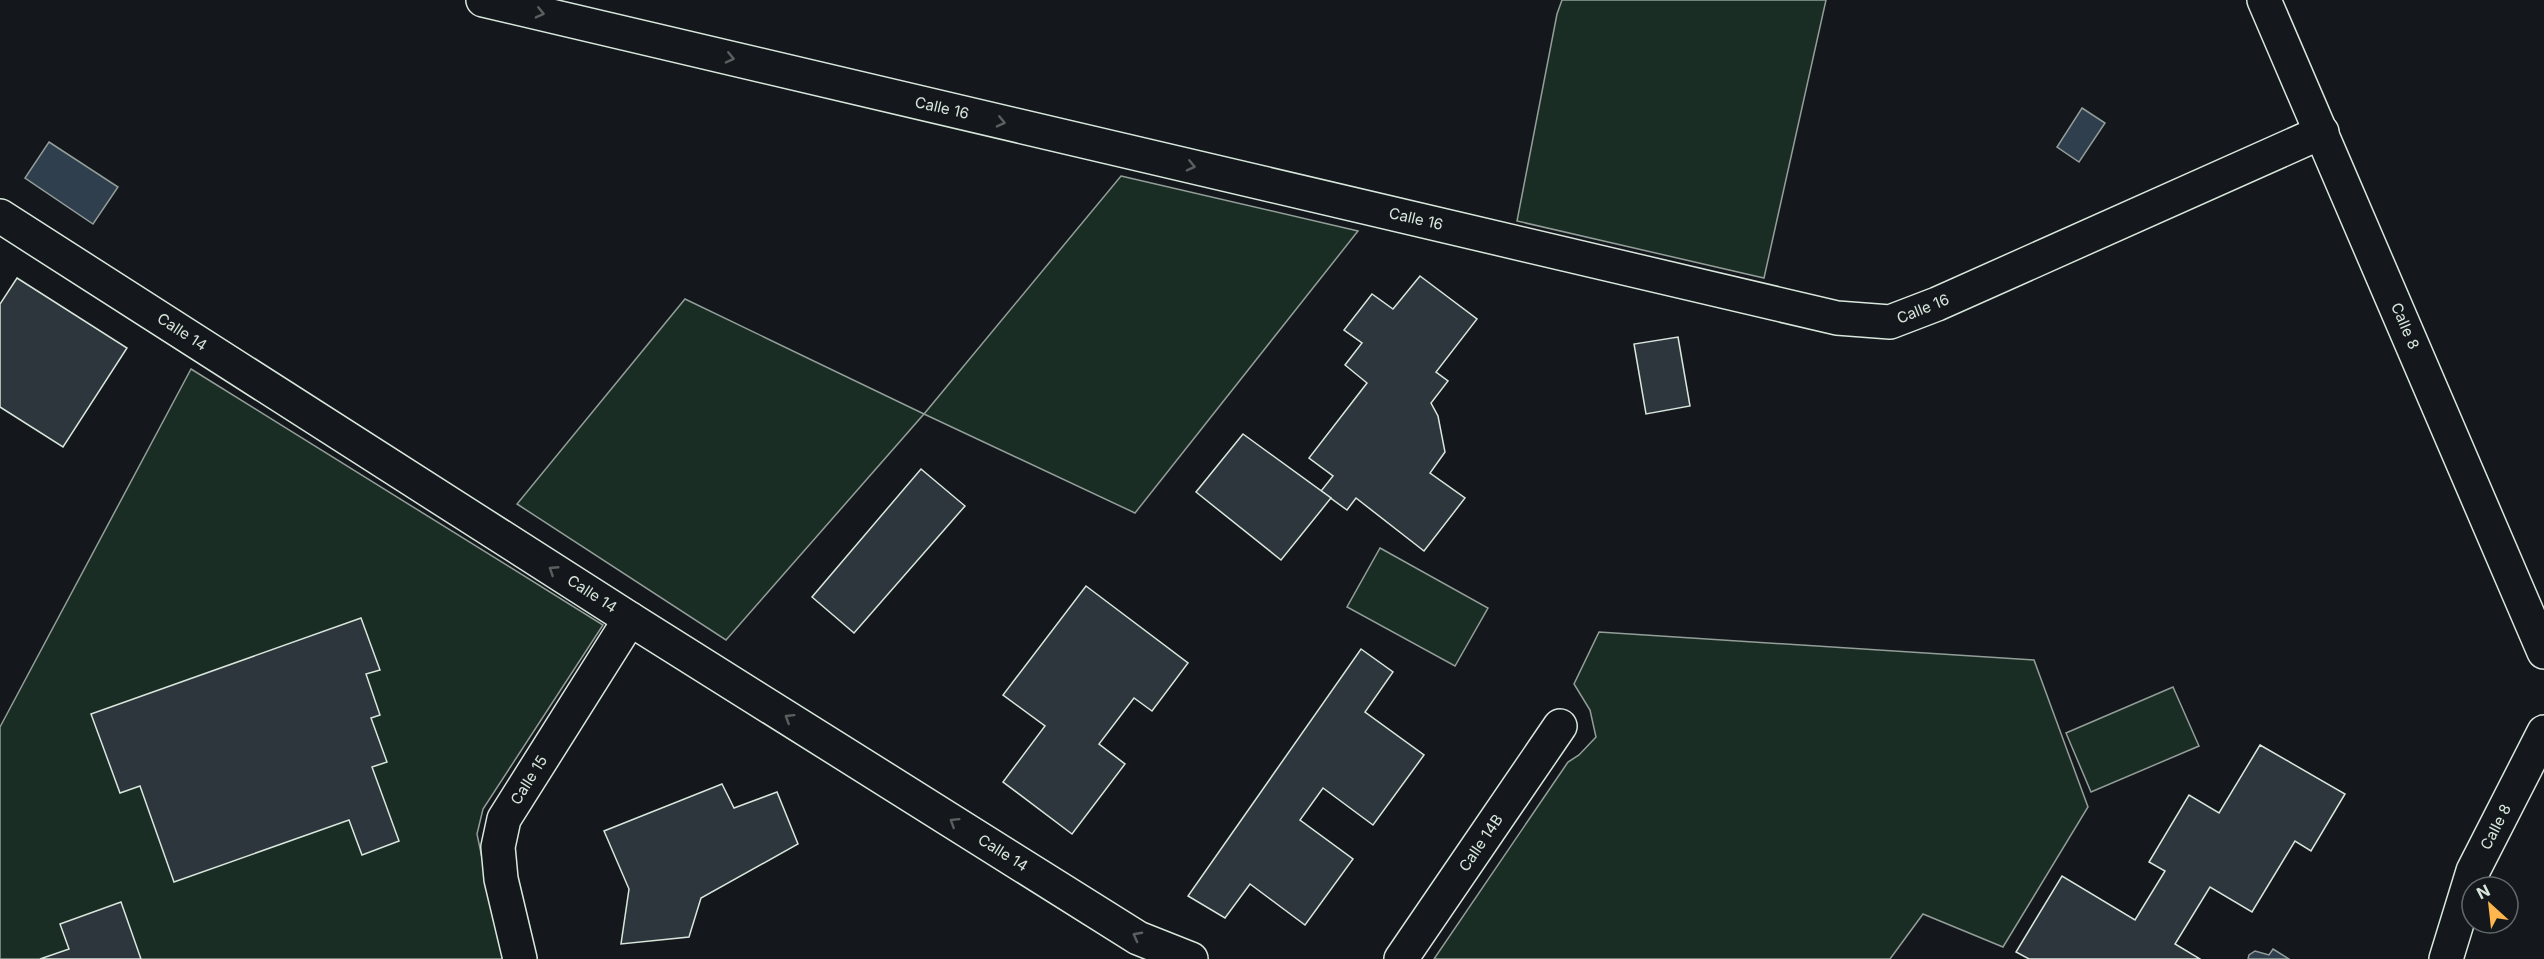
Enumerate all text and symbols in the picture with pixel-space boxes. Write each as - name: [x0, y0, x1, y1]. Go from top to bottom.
- one-way arrow: [535, 6, 545, 19]
- one-way arrow: [725, 50, 735, 63]
- street label: Calle 16: [913, 92, 971, 123]
- one-way arrow: [996, 114, 1006, 127]
- one-way arrow: [1186, 159, 1196, 172]
- street label: Calle 16: [1387, 203, 1445, 234]
- street label: Calle 16: [1894, 289, 1952, 328]
- street label: Calle 8: [2387, 300, 2424, 352]
- street label: Calle 14: [154, 309, 211, 355]
- one-way arrow: [549, 565, 559, 577]
- street label: Calle 14: [564, 571, 621, 617]
- one-way arrow: [785, 714, 795, 726]
- street label: Calle 15: [506, 751, 551, 808]
- street label: Calle 8: [2476, 801, 2515, 853]
- street label: Calle 14B: [1454, 810, 1507, 875]
- one-way arrow: [950, 817, 960, 829]
- street label: Calle 14: [975, 830, 1032, 875]
- north arrow: [2460, 875, 2520, 935]
- text: N: [2473, 880, 2493, 903]
- one-way arrow: [1133, 932, 1144, 943]

